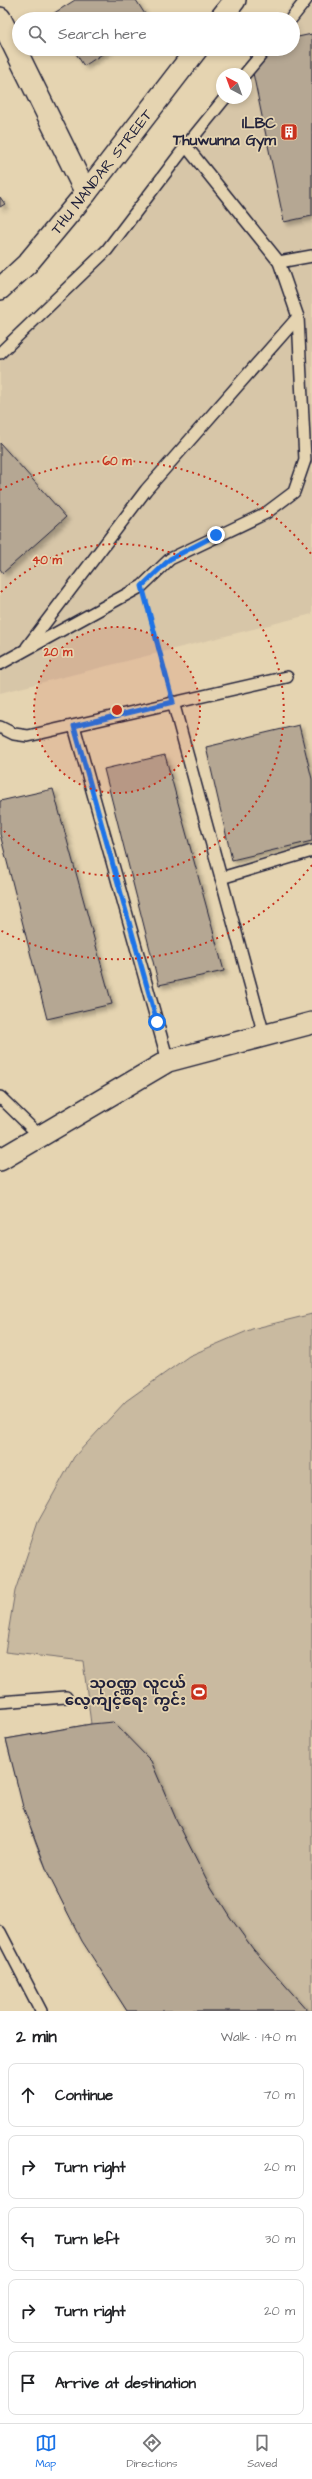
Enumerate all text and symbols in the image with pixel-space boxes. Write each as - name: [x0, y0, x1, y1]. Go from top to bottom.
- search box: [12, 12, 300, 56]
- icon: search: [26, 23, 48, 45]
- text: Search here: [58, 24, 147, 45]
- north arrow: [216, 68, 252, 104]
- street label: THU NANDAR STREET: [46, 104, 158, 239]
- place label: ILBC Thuwunna Gym: [172, 113, 276, 152]
- building icon: ILBC Thuwunna Gym: [279, 122, 299, 142]
- text: 60 m: [102, 453, 132, 470]
- route end: [207, 526, 225, 544]
- text: 40 m: [32, 552, 63, 569]
- text: 20 m: [43, 644, 73, 661]
- centre of rings: [110, 703, 124, 717]
- route start: [148, 1013, 166, 1031]
- place label: သုဝဏ္ဏ လူငယ် လေ့ကျင့်ရေး ကွင်း: [65, 1673, 186, 1712]
- sports icon: သုဝဏ္ဏ လူငယ် လေ့ကျင့်ရေး ကွင်း: [189, 1682, 209, 1702]
- text: 2 min: [16, 2025, 57, 2049]
- text: Walk · 140 m: [221, 2028, 296, 2046]
- icon: ahead: [17, 2084, 39, 2106]
- text: Continue: [55, 2085, 113, 2106]
- text: 70 m: [263, 2086, 295, 2104]
- icon: right: [17, 2156, 39, 2178]
- text: Turn right: [55, 2157, 126, 2178]
- text: 20 m: [264, 2158, 295, 2176]
- icon: left: [17, 2228, 39, 2250]
- text: Turn left: [55, 2229, 119, 2250]
- text: 30 m: [265, 2230, 295, 2248]
- icon: right: [17, 2300, 39, 2322]
- text: Turn right: [55, 2301, 126, 2322]
- text: 20 m: [264, 2302, 295, 2320]
- icon: arrive: [17, 2372, 39, 2394]
- text: Arrive at destination: [55, 2373, 196, 2394]
- tab: Map: [35, 2432, 57, 2471]
- tab: Directions: [126, 2432, 178, 2471]
- tab: Saved: [247, 2432, 277, 2471]

